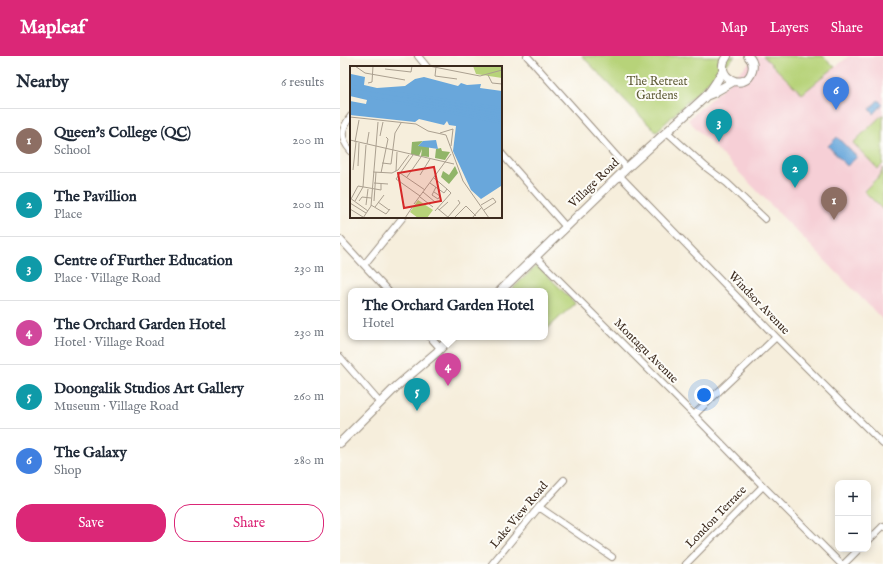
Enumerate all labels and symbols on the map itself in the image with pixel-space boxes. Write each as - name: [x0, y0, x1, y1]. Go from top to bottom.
- inset map: [350, 66, 502, 218]
- park label: The Retreat Gardens: [626, 74, 688, 103]
- pin: 6: [823, 77, 849, 110]
- pin: 3: [706, 109, 732, 142]
- street label: Village Road: [565, 155, 623, 212]
- pin: 2: [782, 155, 808, 188]
- pin: 1: [821, 187, 847, 220]
- street label: Windsor Avenue: [725, 268, 793, 338]
- street label: Montagu Avenue: [611, 316, 682, 387]
- pin: 4: [435, 353, 461, 386]
- pin: 5: [404, 378, 430, 411]
- your location: [694, 385, 714, 405]
- street label: Lake View Road: [487, 478, 552, 551]
- street label: London Terrace: [682, 482, 750, 551]

